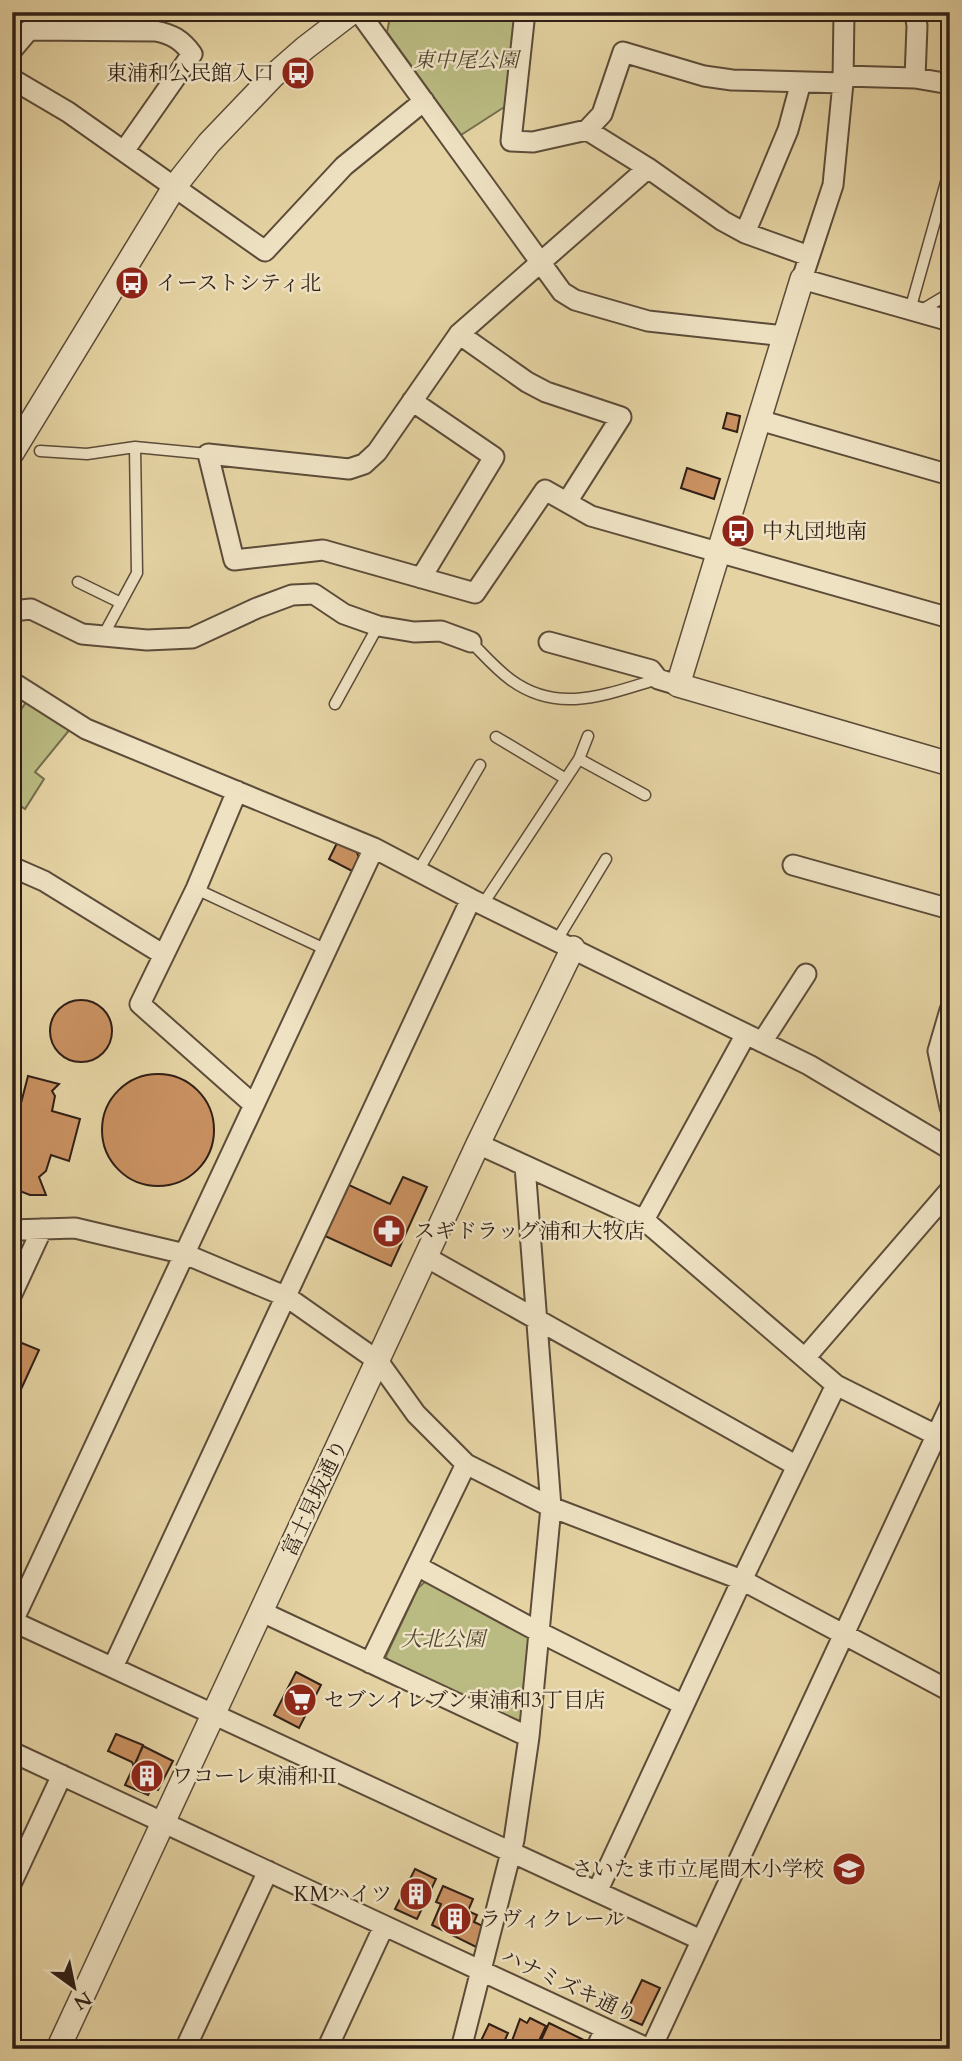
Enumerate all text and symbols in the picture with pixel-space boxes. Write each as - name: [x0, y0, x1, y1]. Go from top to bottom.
- park label: 東中尾公園: [414, 46, 521, 75]
- bus stop icon: 東浦和公民館入口: [279, 54, 317, 92]
- place label: 東浦和公民館入口: [106, 59, 274, 88]
- bus stop icon: イーストシティ北: [113, 264, 151, 302]
- place label: イーストシティ北: [156, 269, 321, 298]
- bus stop icon: 中丸団地南: [719, 512, 757, 550]
- place label: 中丸団地南: [762, 517, 867, 546]
- pharmacy icon: スギドラッグ浦和大牧店: [370, 1212, 408, 1250]
- place label: スギドラッグ浦和大牧店: [414, 1217, 645, 1246]
- street label: 富士見坂通り: [275, 1435, 355, 1561]
- park label: 大北公園: [401, 1625, 488, 1654]
- supermarket icon: セブンイレブン東浦和3丁目店: [281, 1681, 319, 1719]
- place label: セブンイレブン東浦和3丁目店: [324, 1686, 605, 1715]
- building icon: ワコーレ東浦和Ⅱ: [128, 1757, 166, 1795]
- place label: ワコーレ東浦和Ⅱ: [172, 1762, 340, 1791]
- school or university icon: さいたま市立尾間木小学校: [830, 1850, 868, 1888]
- place label: さいたま市立尾間木小学校: [572, 1855, 824, 1884]
- building icon: KMハイツ: [397, 1875, 435, 1913]
- place label: KMハイツ: [294, 1880, 392, 1909]
- building icon: ラヴィクレール: [436, 1900, 474, 1938]
- place label: ラヴィクレール: [480, 1905, 625, 1934]
- street label: ハナミズキ通り: [496, 1942, 642, 2030]
- north arrow: [38, 1952, 108, 2022]
- text: N: [68, 1985, 97, 2016]

